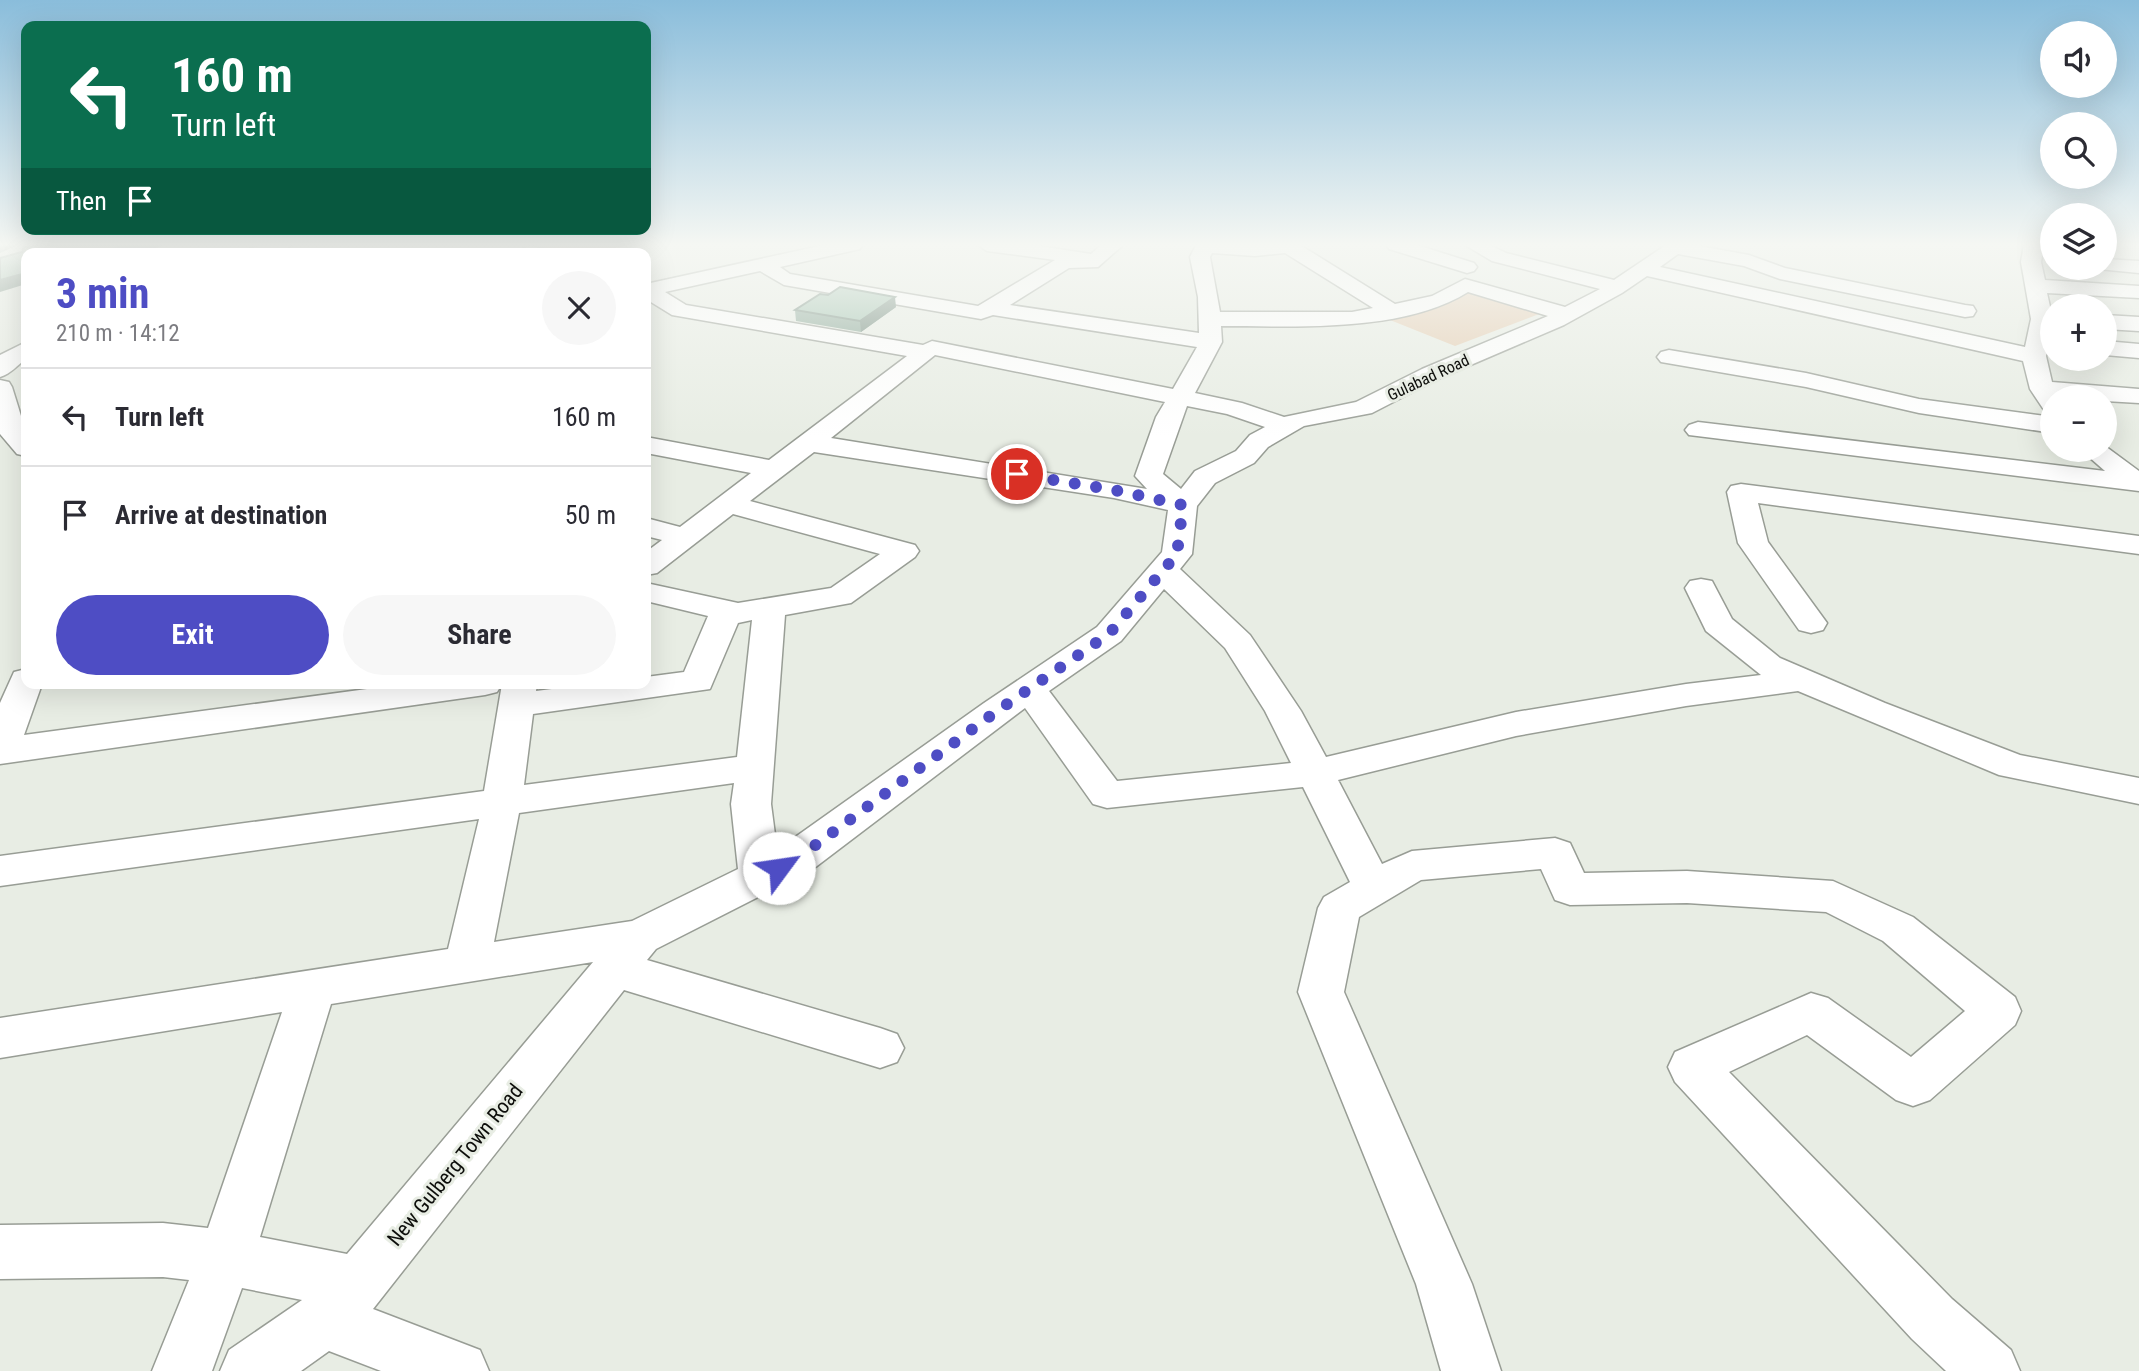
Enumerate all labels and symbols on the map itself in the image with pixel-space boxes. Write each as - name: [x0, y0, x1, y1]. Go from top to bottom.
- street label: Gulabad Road: [1384, 350, 1472, 405]
- pin: [987, 444, 1047, 504]
- position arrow: [742, 831, 816, 905]
- street label: New Gulberg Town Road: [382, 1079, 528, 1251]

